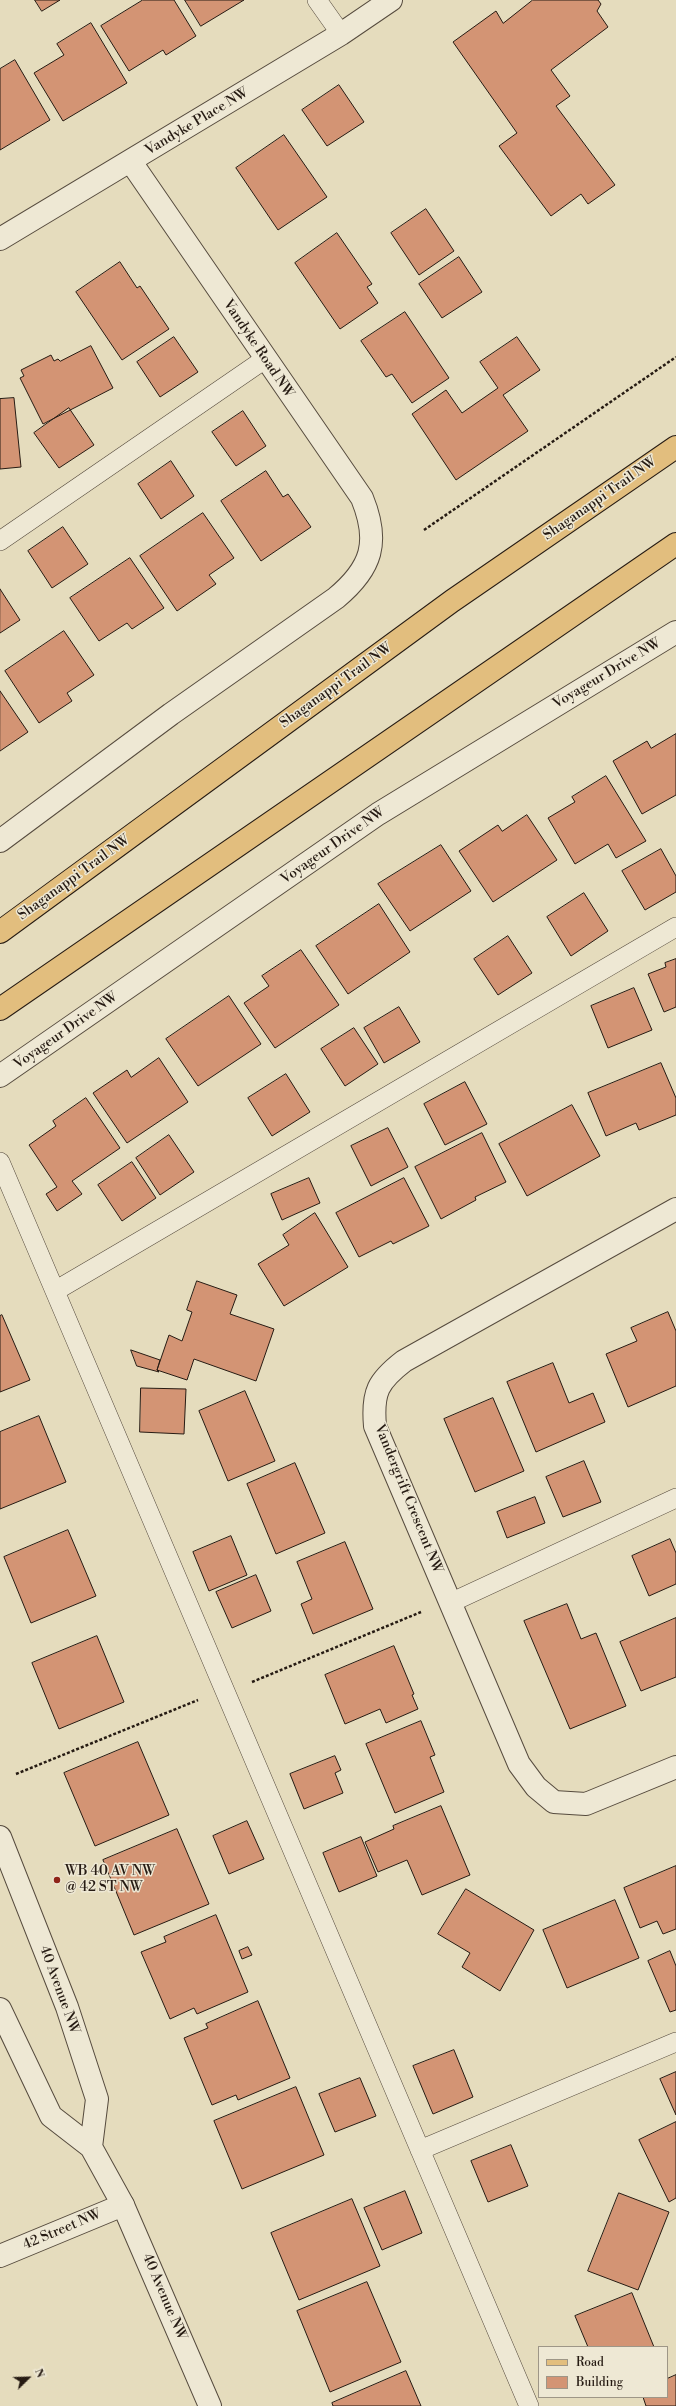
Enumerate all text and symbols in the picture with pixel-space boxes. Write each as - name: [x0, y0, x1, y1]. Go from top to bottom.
- street label: Vandyke Place NW: [142, 85, 252, 159]
- street label: Vandyke Road NW: [219, 297, 297, 401]
- street label: Shaganappi Trail NW: [540, 454, 660, 544]
- street label: Voyageur Drive NW: [550, 635, 664, 713]
- street label: Shaganappi Trail NW: [277, 640, 395, 732]
- street label: Voyageur Drive NW: [278, 804, 388, 888]
- street label: Shaganappi Trail NW: [15, 832, 133, 924]
- street label: Voyageur Drive NW: [11, 989, 121, 1073]
- street label: Vandergrift Crescent NW: [370, 1422, 446, 1576]
- place label: WB 40 AV NW @ 42 ST NW: [65, 1864, 155, 1896]
- marker: WB 40 AV NW @ 42 ST NW: [52, 1875, 62, 1885]
- street label: 40 Avenue NW: [35, 1944, 83, 2036]
- street label: 42 Street NW: [20, 2206, 104, 2254]
- street label: 40 Avenue NW: [138, 2251, 190, 2343]
- legend: [538, 2346, 668, 2398]
- text: Road: [576, 2355, 604, 2370]
- north arrow: [8, 2358, 48, 2398]
- text: N: [31, 2367, 47, 2380]
- text: Building: [576, 2375, 623, 2390]

